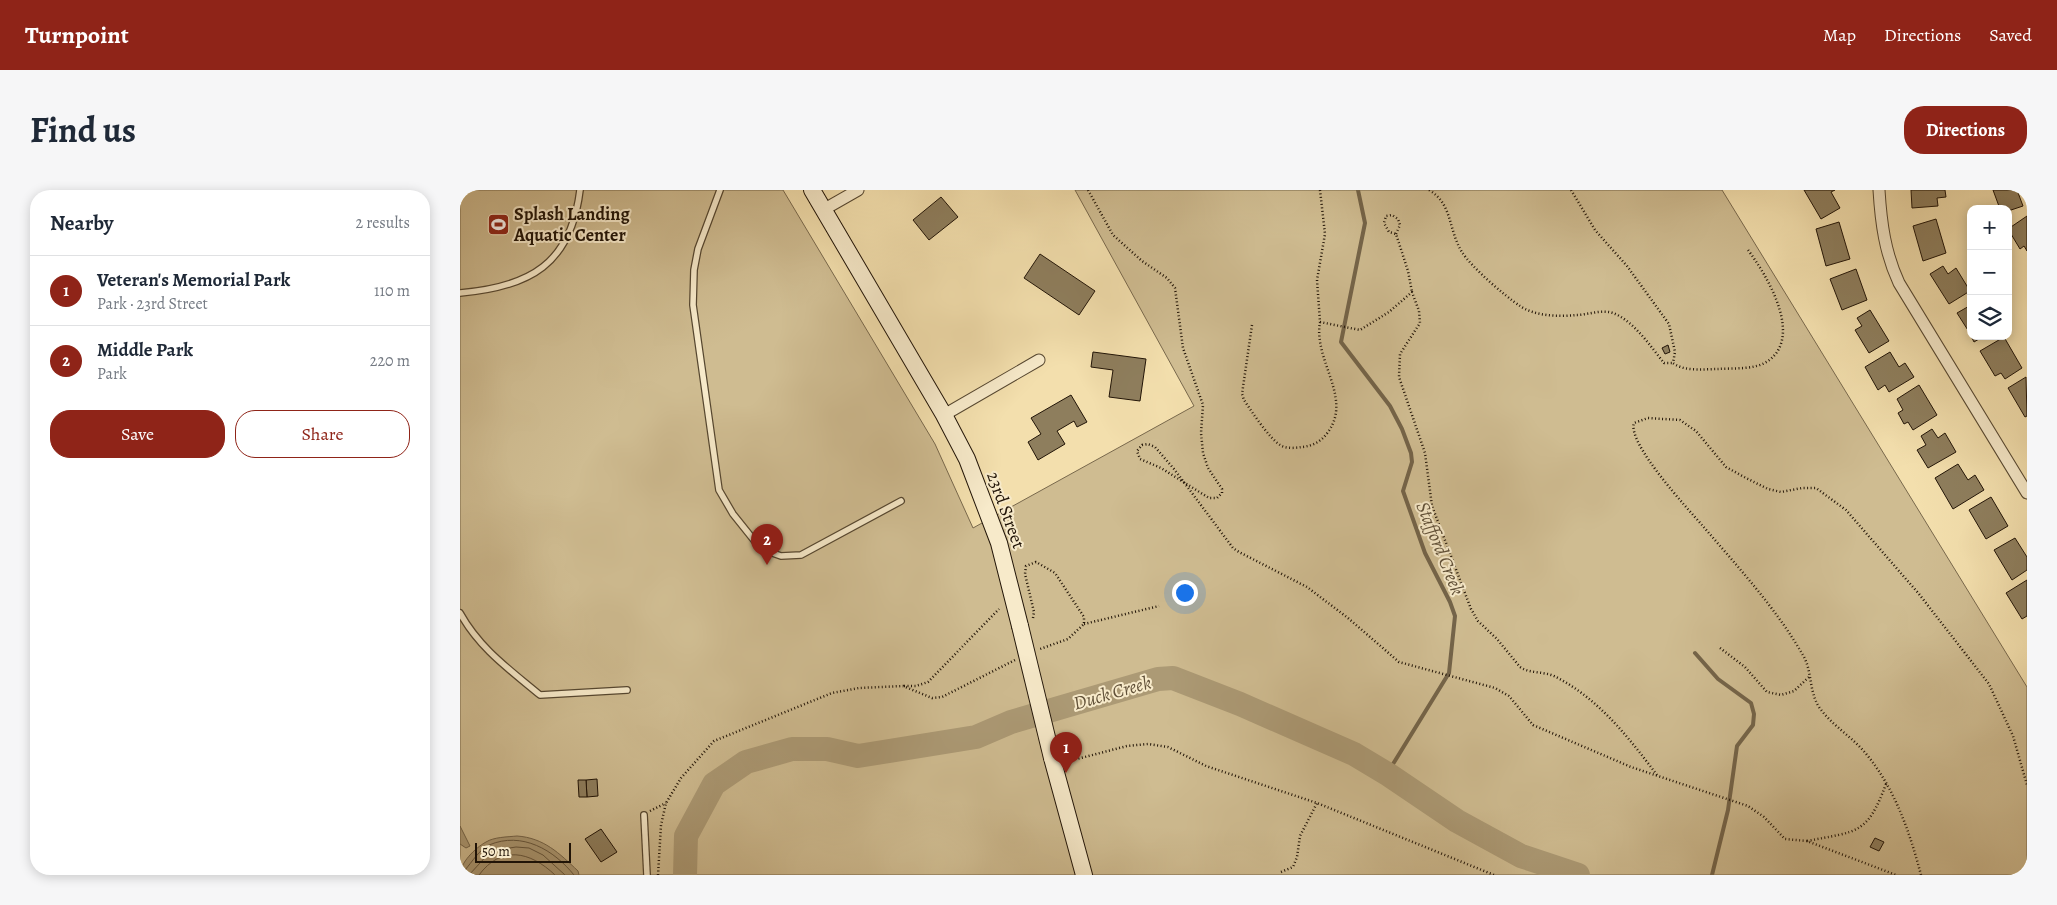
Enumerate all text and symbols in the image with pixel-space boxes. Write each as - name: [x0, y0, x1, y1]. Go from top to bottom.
- text: Turnpoint: [25, 19, 129, 51]
- text: Map: [1823, 23, 1856, 47]
- text: Directions: [1884, 23, 1961, 47]
- text: Saved: [1989, 23, 2032, 47]
- text: Find us: [30, 106, 136, 154]
- button: Directions: [1904, 106, 2027, 154]
- place label: Splash Landing Aquatic Center: [513, 202, 630, 247]
- map controls: [1967, 205, 2012, 340]
- button: +: [1967, 205, 2012, 250]
- text: Nearby: [50, 209, 113, 237]
- text: 2 results: [355, 212, 410, 234]
- sports icon: Splash Landing Aquatic Center: [486, 212, 510, 236]
- button: −: [1967, 250, 2012, 295]
- text: Veteran's Memorial Park: [97, 267, 290, 293]
- text: 1: [63, 280, 69, 302]
- text: 110 m: [374, 280, 410, 302]
- text: Park · 23rd Street: [97, 293, 208, 315]
- button: layers: [1967, 295, 2012, 340]
- text: Middle Park: [97, 337, 193, 363]
- text: 2: [62, 350, 70, 372]
- text: 220 m: [370, 350, 410, 372]
- text: Park: [97, 363, 127, 385]
- button: Save: [50, 410, 225, 458]
- button: Share: [235, 410, 410, 458]
- street label: 23rd Street: [981, 468, 1031, 552]
- water label: Stafford Creek: [1410, 498, 1471, 599]
- pin: 2: [751, 524, 783, 565]
- your location: [1172, 580, 1198, 606]
- water label: Duck Creek: [1070, 669, 1154, 716]
- pin: 1: [1050, 732, 1082, 773]
- scale bar: [475, 840, 571, 863]
- text: 50 m: [482, 842, 510, 861]

